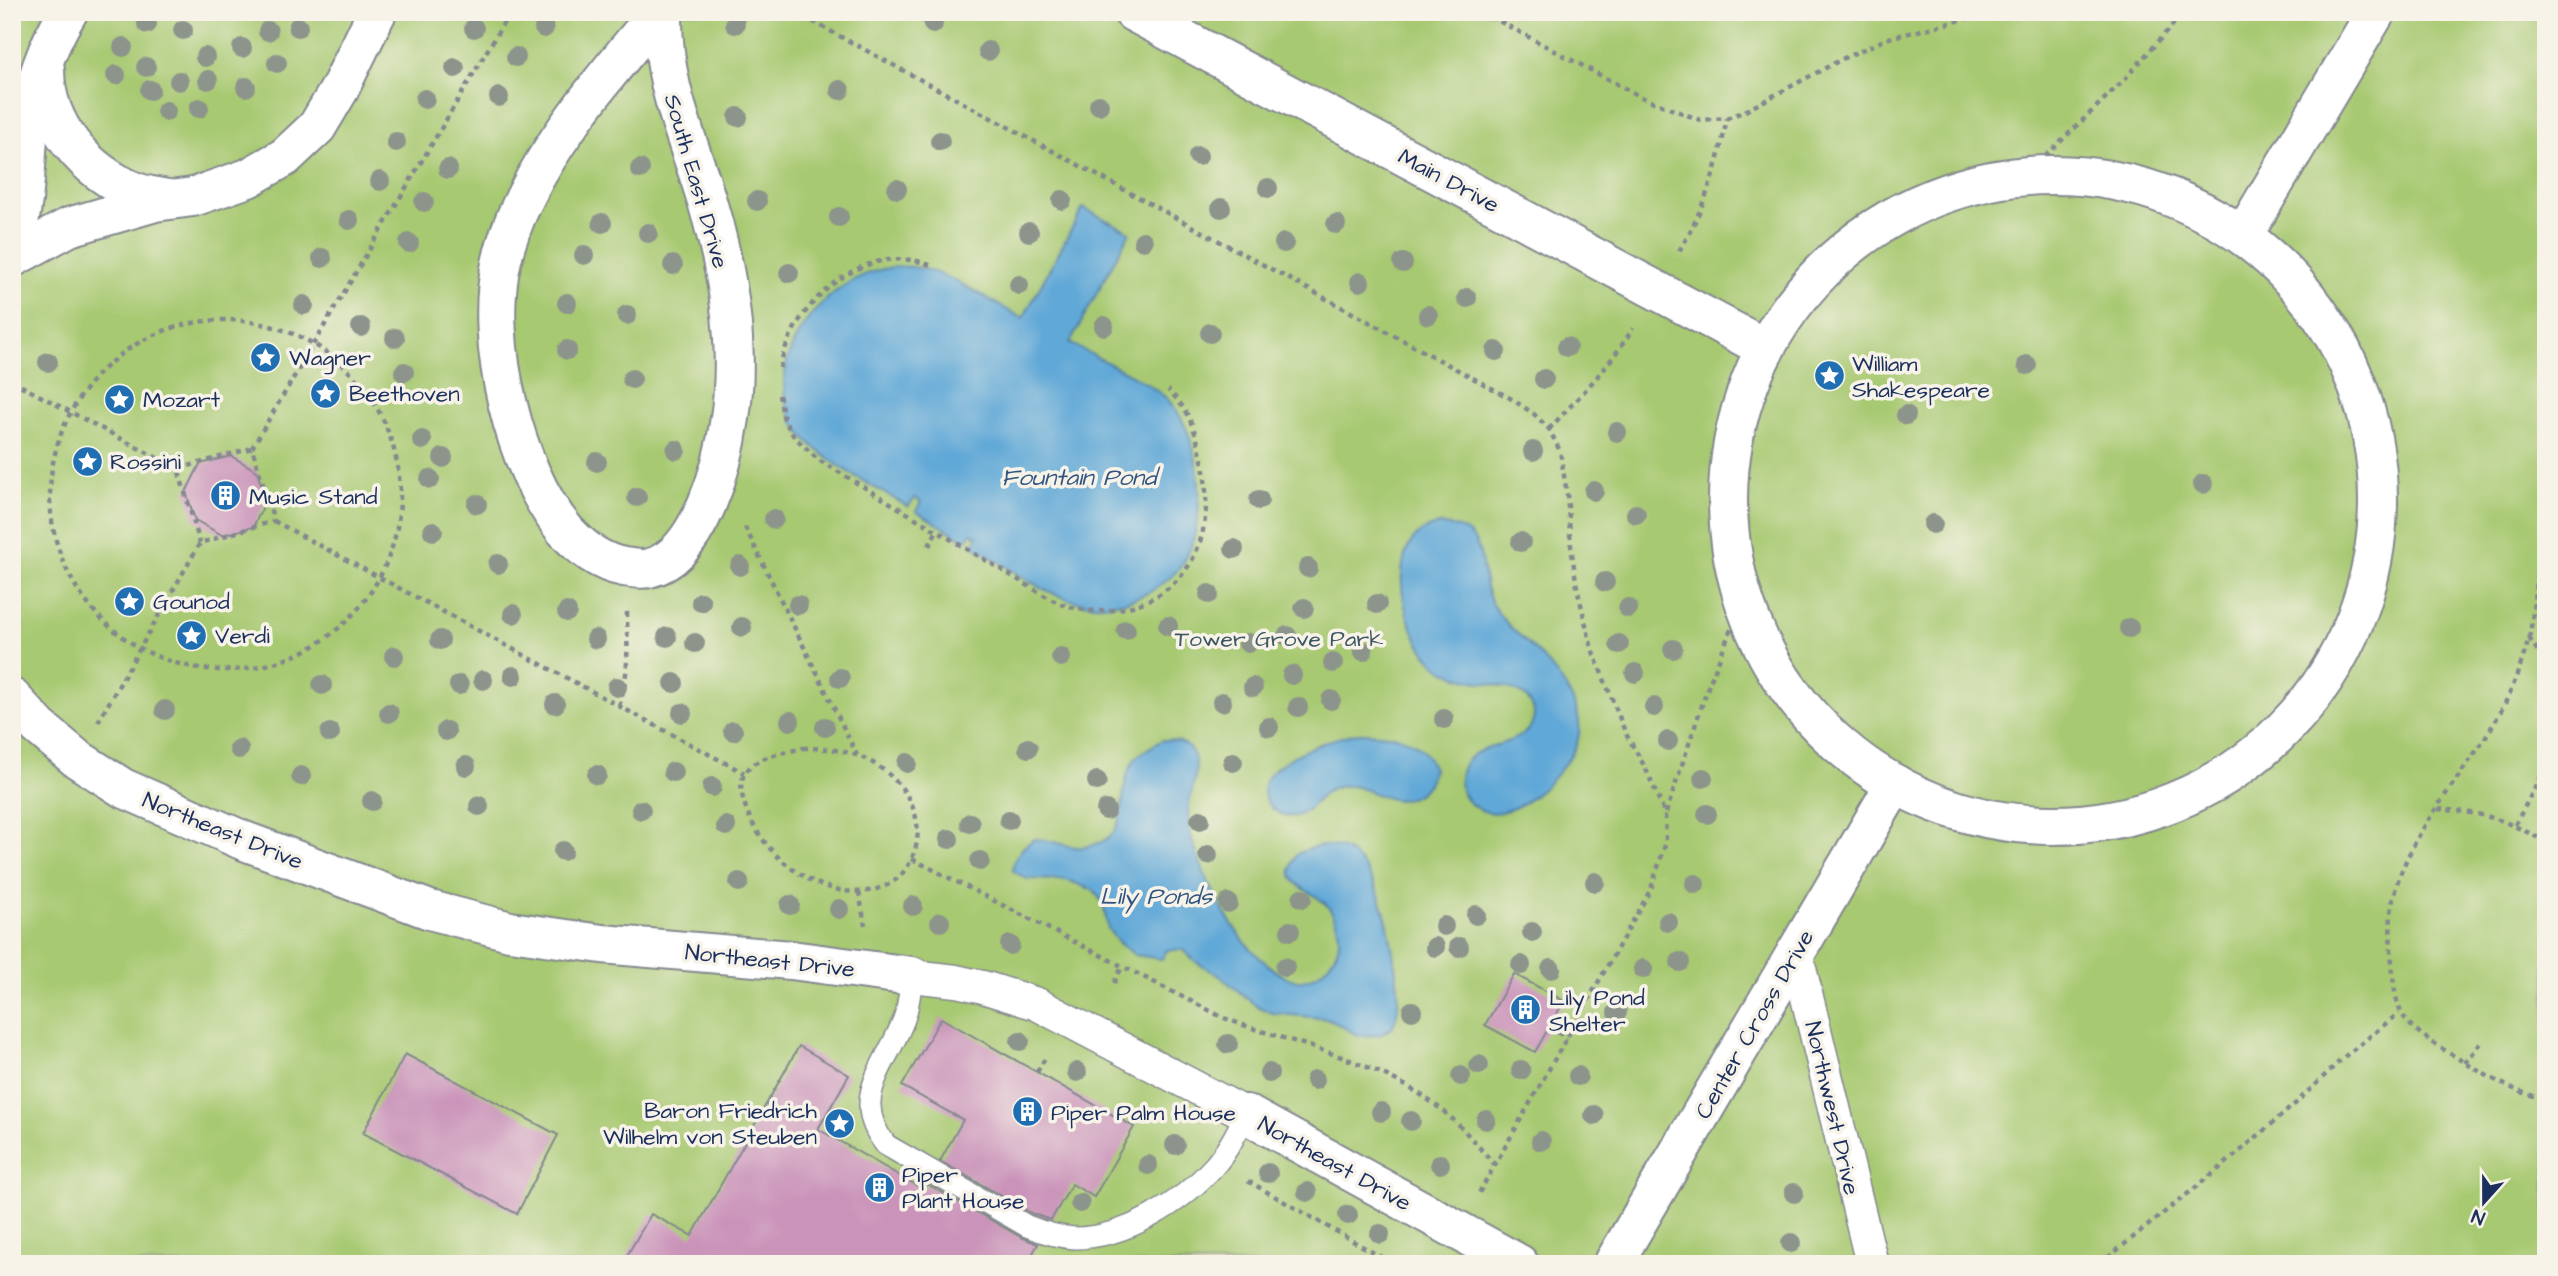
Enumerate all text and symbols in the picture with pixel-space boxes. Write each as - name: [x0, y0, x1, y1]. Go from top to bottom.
- street label: South East Drive: [656, 90, 736, 272]
- street label: Main Drive: [1392, 141, 1505, 221]
- place icon: Wagner: [249, 340, 283, 374]
- place label: Wagner: [289, 342, 371, 375]
- place label: William Shakespeare: [1852, 348, 1990, 406]
- place icon: William Shakespeare: [1812, 359, 1846, 393]
- place icon: Beethoven: [309, 376, 343, 410]
- place label: Beethoven: [349, 378, 460, 410]
- place icon: Mozart: [103, 382, 137, 416]
- place label: Mozart: [143, 384, 221, 416]
- place icon: Rossini: [70, 444, 104, 478]
- place label: Rossini: [110, 446, 181, 478]
- water label: Fountain Pond: [1002, 461, 1161, 495]
- building icon: Music Stand: [209, 479, 243, 513]
- place label: Music Stand: [249, 481, 378, 513]
- place icon: Gounod: [113, 584, 147, 618]
- place label: Gounod: [153, 586, 230, 618]
- place icon: Verdi: [175, 618, 209, 652]
- place label: Verdi: [215, 620, 270, 652]
- park label: Tower Grove Park: [1175, 623, 1383, 655]
- street label: Northeast Drive: [138, 784, 308, 878]
- water label: Lily Ponds: [1100, 880, 1214, 914]
- street label: Center Cross Drive: [1688, 924, 1822, 1125]
- street label: Northeast Drive: [683, 936, 856, 986]
- place label: Lily Pond Shelter: [1549, 982, 1645, 1040]
- building icon: Lily Pond Shelter: [1509, 993, 1543, 1027]
- street label: Northwest Drive: [1796, 1018, 1868, 1198]
- place label: Baron Friedrich Wilhelm von Steuben: [603, 1095, 818, 1153]
- building icon: Piper Palm House: [1011, 1095, 1045, 1129]
- place label: Piper Palm House: [1051, 1097, 1236, 1129]
- place icon: Baron Friedrich Wilhelm von Steuben: [823, 1106, 857, 1140]
- street label: Northeast Drive: [1252, 1109, 1417, 1219]
- place label: Piper Plant House: [902, 1159, 1025, 1217]
- north arrow: [2450, 1168, 2520, 1238]
- building icon: Piper Plant House: [862, 1170, 896, 1204]
- text: N: [2468, 1202, 2489, 1231]

